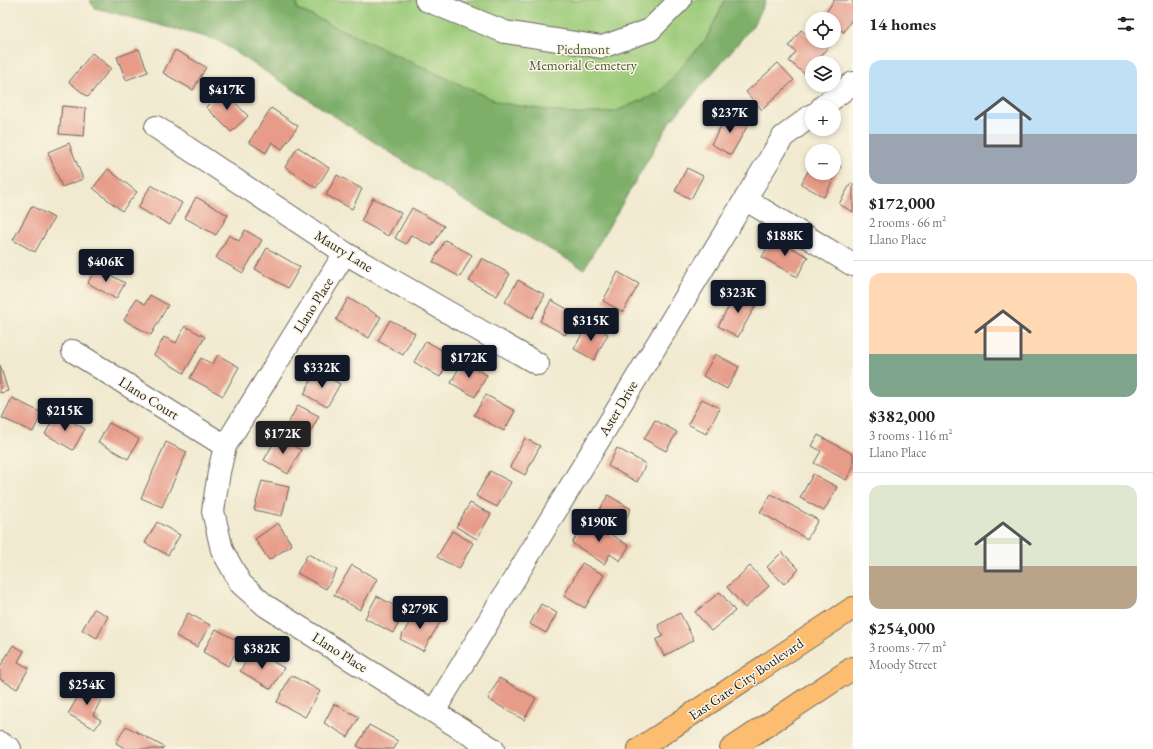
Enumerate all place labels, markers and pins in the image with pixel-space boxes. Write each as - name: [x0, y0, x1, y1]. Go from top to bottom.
- pin: $417K: [199, 77, 255, 111]
- pin: $237K: [702, 100, 758, 134]
- pin: $188K: [757, 223, 813, 257]
- pin: $406K: [78, 249, 134, 283]
- pin: $323K: [710, 280, 766, 314]
- pin: $315K: [563, 308, 619, 342]
- pin: $172K: [441, 345, 497, 379]
- pin: $332K: [294, 355, 350, 389]
- pin: $215K: [37, 398, 93, 432]
- pin: $172K: [255, 421, 311, 455]
- pin: $190K: [571, 509, 627, 543]
- pin: $279K: [392, 596, 448, 630]
- pin: $382K: [234, 636, 290, 670]
- pin: $254K: [59, 672, 115, 706]

